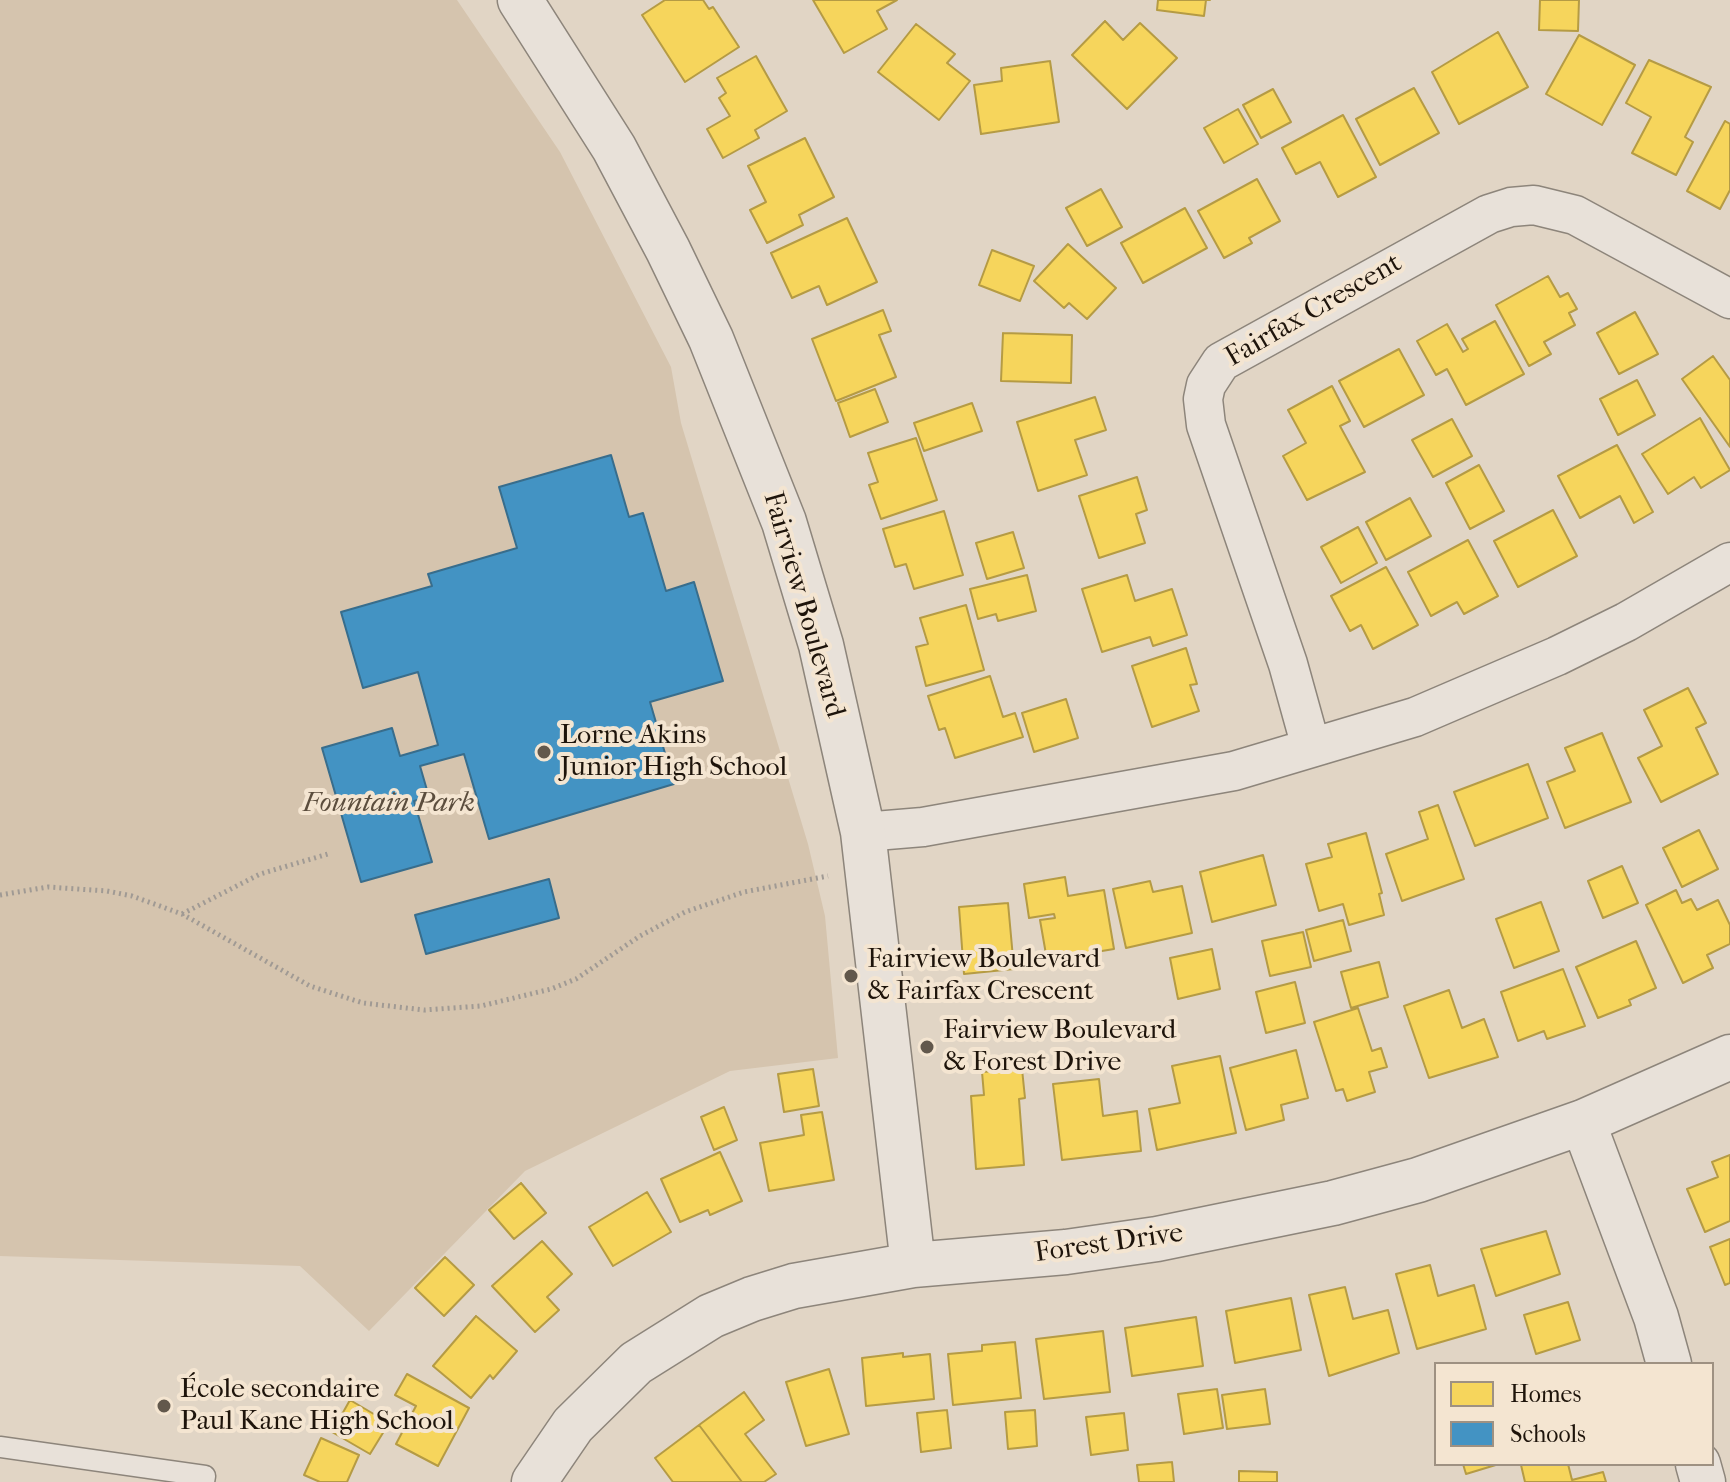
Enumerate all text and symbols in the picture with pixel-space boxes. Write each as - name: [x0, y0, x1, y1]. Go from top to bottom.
- street label: Fairfax Crescent: [1220, 247, 1408, 375]
- street label: Fairview Boulevard: [755, 488, 851, 722]
- place label: Lorne Akins Junior High School: [560, 719, 787, 785]
- marker: Lorne Akins Junior High School: [535, 743, 553, 761]
- park label: Fountain Park: [303, 787, 475, 821]
- place label: Fairview Boulevard & Fairfax Crescent: [867, 943, 1100, 1009]
- marker: Fairview Boulevard & Fairfax Crescent: [842, 967, 860, 985]
- place label: Fairview Boulevard & Forest Drive: [943, 1014, 1176, 1080]
- marker: Fairview Boulevard & Forest Drive: [918, 1038, 936, 1056]
- street label: Forest Drive: [1033, 1217, 1185, 1271]
- legend: [1434, 1362, 1714, 1466]
- place label: École secondaire Paul Kane High School: [180, 1373, 454, 1439]
- text: Homes: [1510, 1380, 1581, 1408]
- marker: École secondaire Paul Kane High School: [155, 1397, 173, 1415]
- text: Schools: [1510, 1420, 1586, 1448]

